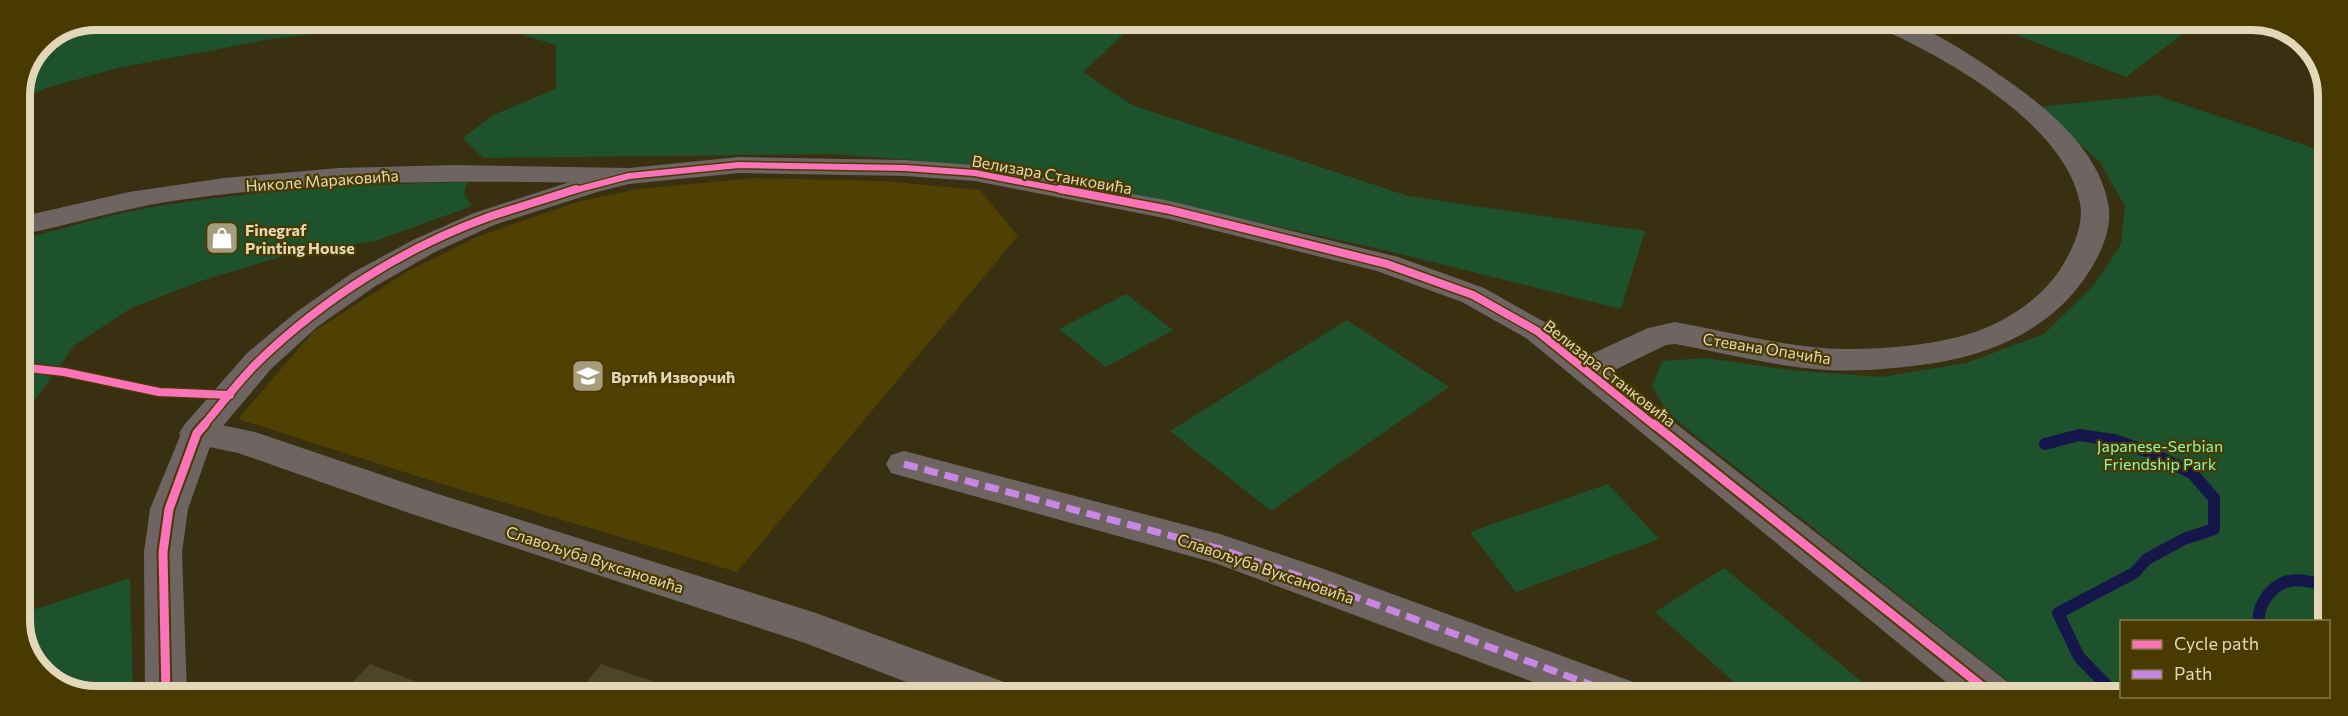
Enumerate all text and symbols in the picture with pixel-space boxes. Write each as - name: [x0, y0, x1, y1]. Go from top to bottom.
- street label: Велизара Станковића: [970, 151, 1134, 197]
- street label: Николе Мараковића: [245, 165, 399, 195]
- shop icon: Finegraf Printing House: [204, 220, 240, 256]
- place label: Finegraf Printing House: [245, 220, 355, 257]
- street label: Велизара Станковића: [1540, 316, 1680, 430]
- street label: Стевана Опачића: [1702, 328, 1832, 368]
- school or university icon: Вртић Изворчић: [570, 358, 606, 394]
- place label: Вртић Изворчић: [611, 367, 735, 386]
- park label: Japanese-Serbian Friendship Park: [2097, 436, 2223, 473]
- street label: Славољуба Вуксановића: [504, 521, 686, 597]
- street label: Славољуба Вуксановића: [1175, 529, 1357, 607]
- legend: [2120, 620, 2330, 698]
- text: Cycle path: [2174, 632, 2259, 654]
- text: Path: [2174, 662, 2212, 684]

